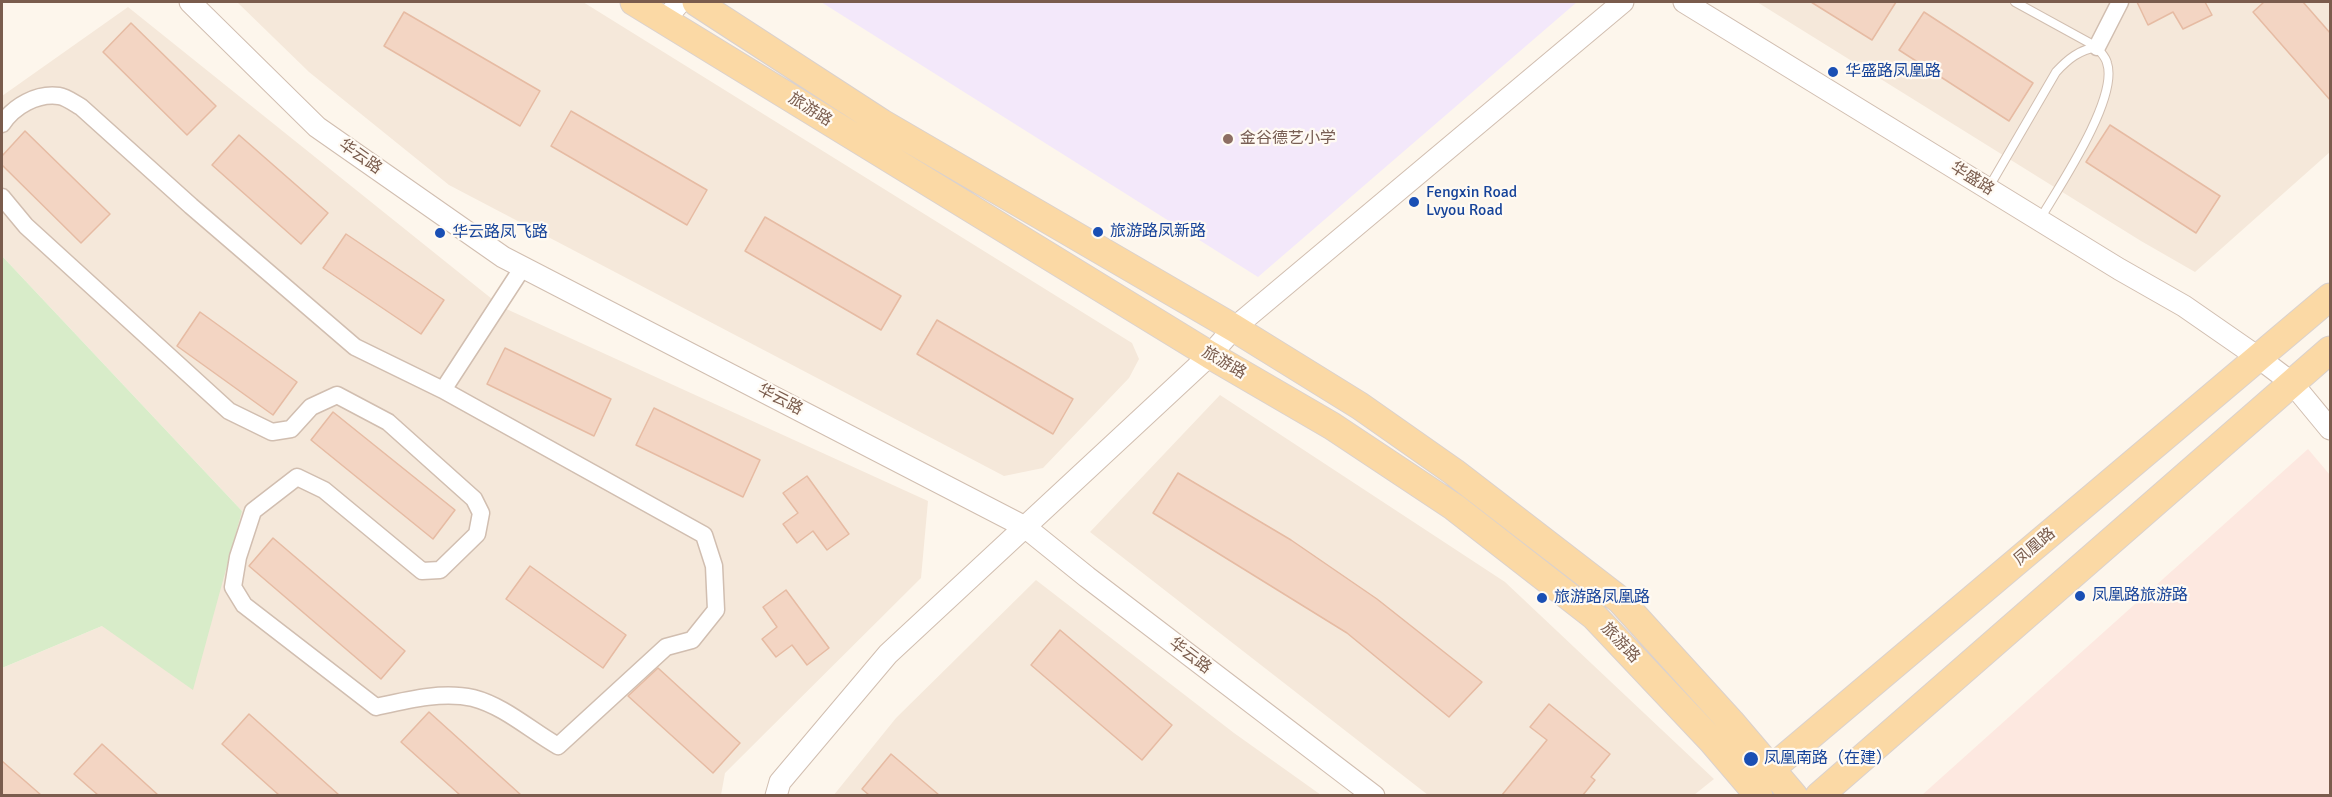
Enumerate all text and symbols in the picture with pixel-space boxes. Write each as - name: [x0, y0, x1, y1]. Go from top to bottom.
- place label: 华盛路凤凰路: [1845, 62, 1941, 82]
- marker: 华盛路凤凰路: [1826, 65, 1840, 79]
- street label: 旅游路: [785, 89, 835, 131]
- place label: 金谷德艺小学: [1240, 129, 1336, 149]
- marker: 金谷德艺小学: [1221, 132, 1235, 146]
- street label: 华云路: [335, 135, 385, 179]
- street label: 华盛路: [1947, 158, 1997, 200]
- place label: Fengxin Road Lvyou Road: [1426, 183, 1517, 221]
- marker: Fengxin Road Lvyou Road: [1407, 195, 1421, 209]
- place label: 旅游路凤新路: [1110, 222, 1206, 242]
- place label: 华云路凤飞路: [452, 223, 548, 243]
- marker: 旅游路凤新路: [1091, 225, 1105, 239]
- marker: 华云路凤飞路: [433, 226, 447, 240]
- street label: 旅游路: [1198, 343, 1250, 383]
- street label: 华云路: [754, 381, 806, 419]
- street label: 凤凰路: [2010, 524, 2060, 570]
- place label: 凤凰路旅游路: [2092, 586, 2188, 606]
- place label: 旅游路凤凰路: [1554, 588, 1650, 608]
- marker: 凤凰路旅游路: [2073, 589, 2087, 603]
- marker: 旅游路凤凰路: [1535, 591, 1549, 605]
- street label: 旅游路: [1597, 619, 1643, 667]
- street label: 华云路: [1165, 634, 1215, 678]
- place label: 凤凰南路（在建）: [1764, 749, 1892, 769]
- marker: 凤凰南路（在建）: [1742, 750, 1760, 768]

